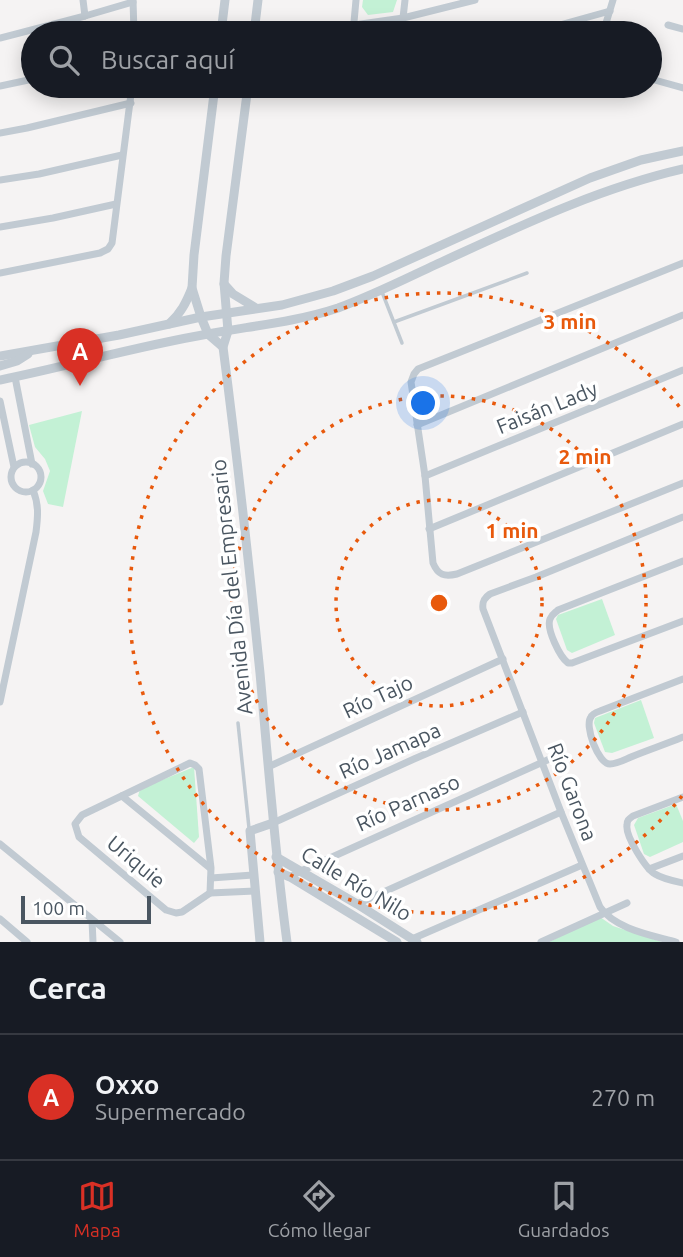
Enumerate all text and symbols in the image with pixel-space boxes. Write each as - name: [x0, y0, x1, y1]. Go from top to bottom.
- search box: [21, 21, 662, 98]
- icon: search: [45, 41, 83, 79]
- text: Buscar aquí: [101, 45, 235, 74]
- text: 3 min: [543, 309, 597, 333]
- pin: A: [57, 328, 103, 386]
- street label: Faisán Lady: [493, 376, 601, 438]
- your location: [406, 386, 440, 420]
- text: 2 min: [558, 444, 612, 468]
- street label: Avenida Día del Empresario: [206, 458, 256, 716]
- text: 1 min: [485, 518, 539, 542]
- centre of rings: [427, 591, 451, 615]
- street label: Río Tajo: [339, 670, 416, 723]
- street label: Río Jamapa: [335, 717, 444, 783]
- street label: Río Garona: [543, 739, 603, 844]
- street label: Río Parnaso: [352, 769, 463, 836]
- street label: Uriquie: [103, 830, 171, 892]
- street label: Calle Río Nilo: [297, 841, 416, 925]
- scale bar: [21, 893, 150, 925]
- text: 100 m: [32, 897, 85, 919]
- text: Cerca: [28, 971, 107, 1005]
- text: Oxxo: [95, 1070, 160, 1099]
- text: A: [43, 1085, 59, 1110]
- text: 270 m: [591, 1085, 655, 1110]
- text: Supermercado: [95, 1099, 246, 1124]
- tab: Mapa: [74, 1177, 121, 1241]
- tab: Cómo llegar: [268, 1177, 371, 1241]
- tab: Guardados: [518, 1177, 609, 1241]

